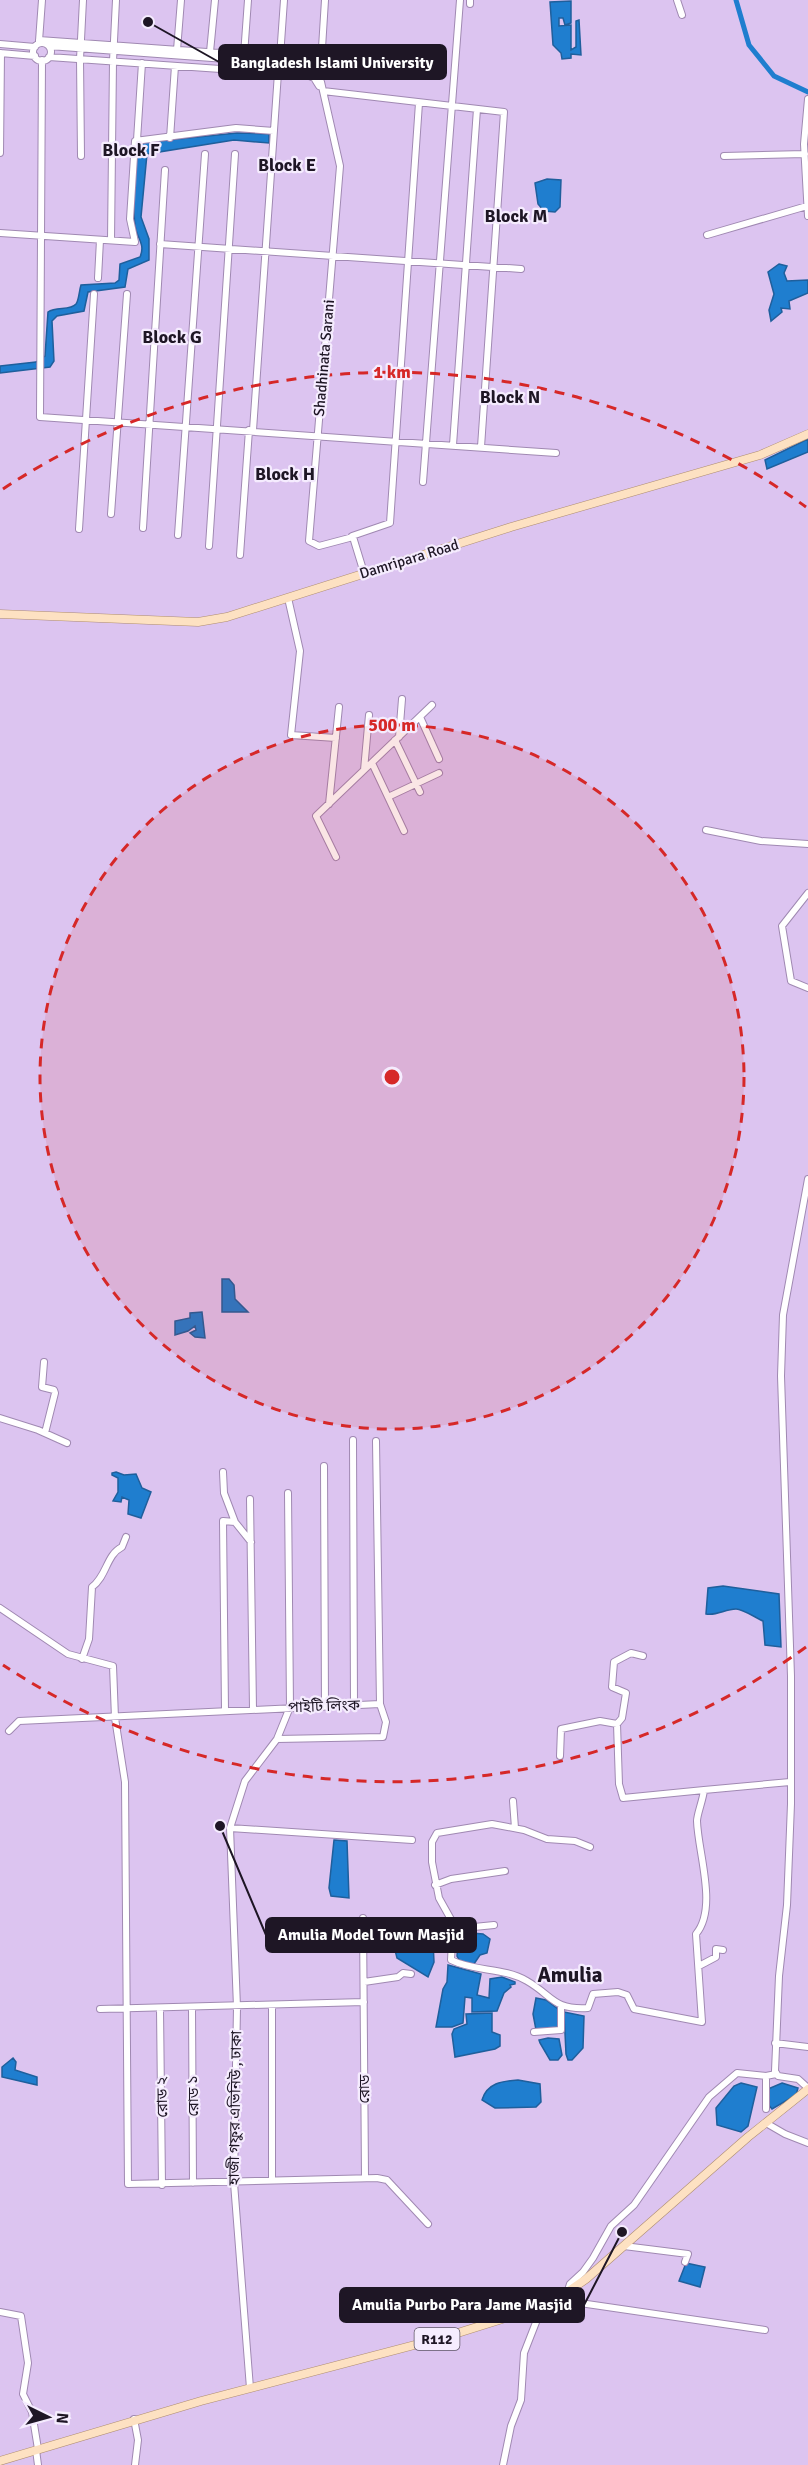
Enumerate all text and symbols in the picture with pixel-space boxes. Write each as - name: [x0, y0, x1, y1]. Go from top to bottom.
- callout: Bangladesh Islami University: [219, 45, 446, 79]
- text: Bangladesh Islami University: [230, 53, 434, 73]
- district label: Block F: [102, 139, 160, 161]
- district label: Block E: [258, 154, 316, 176]
- district label: Block M: [485, 205, 547, 227]
- street label: Shadhinata Sarani: [310, 299, 338, 417]
- district label: Block G: [142, 326, 202, 348]
- text: 1 km: [373, 361, 411, 383]
- district label: Block N: [480, 386, 540, 408]
- district label: Block H: [255, 463, 315, 485]
- street label: Damripara Road: [357, 535, 461, 583]
- text: 500 m: [368, 714, 416, 736]
- centre of rings: [382, 1067, 402, 1087]
- street label: পাইটি লিংক: [288, 1696, 361, 1716]
- callout: Amulia Model Town Masjid: [266, 1918, 476, 1952]
- text: Amulia Model Town Masjid: [278, 1925, 465, 1945]
- district label: Amulia: [537, 1962, 603, 1988]
- street label: হাজী গফুর এভিনিউ , ঢাকা: [225, 2029, 245, 2187]
- street label: রোড: [355, 2074, 373, 2104]
- street label: রোড ১: [184, 2075, 202, 2117]
- street label: রোড ২: [153, 2076, 171, 2118]
- callout: Amulia Purbo Para Jame Masjid: [340, 2288, 584, 2322]
- text: Amulia Purbo Para Jame Masjid: [352, 2295, 572, 2315]
- road number: R112: [414, 2328, 460, 2350]
- north arrow: [18, 2387, 78, 2447]
- text: N: [51, 2412, 72, 2425]

